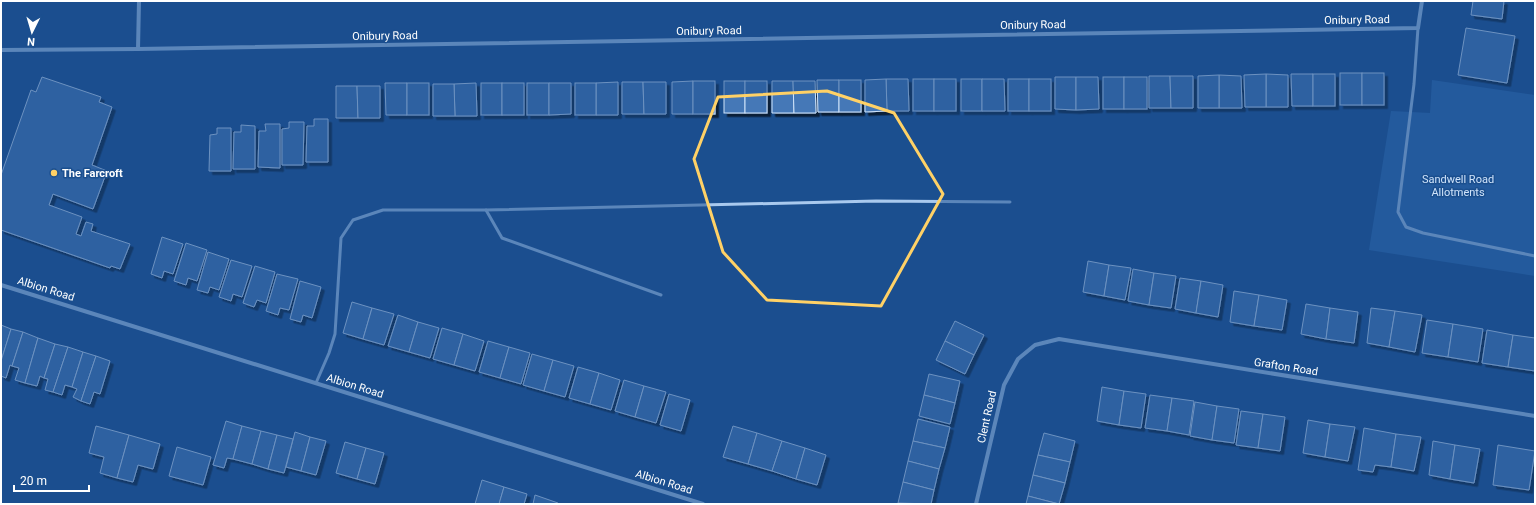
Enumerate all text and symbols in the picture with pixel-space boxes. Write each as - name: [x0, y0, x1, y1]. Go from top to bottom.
- north arrow: [12, 12, 52, 52]
- street label: Onibury Road: [1324, 13, 1390, 27]
- street label: Onibury Road: [1000, 18, 1066, 32]
- street label: Onibury Road: [676, 24, 742, 38]
- street label: Onibury Road: [352, 29, 418, 43]
- text: N: [27, 35, 36, 48]
- place label: The Farcroft: [62, 167, 123, 180]
- marker: The Farcroft: [49, 168, 59, 178]
- park label: Sandwell Road Allotments: [1422, 173, 1494, 199]
- street label: Albion Road: [16, 274, 76, 304]
- street label: Grafton Road: [1253, 356, 1319, 378]
- street label: Albion Road: [325, 371, 385, 401]
- street label: Clent Road: [975, 390, 999, 444]
- scale bar: [14, 467, 89, 493]
- street label: Albion Road: [634, 467, 694, 497]
- text: 20 m: [20, 474, 47, 488]

